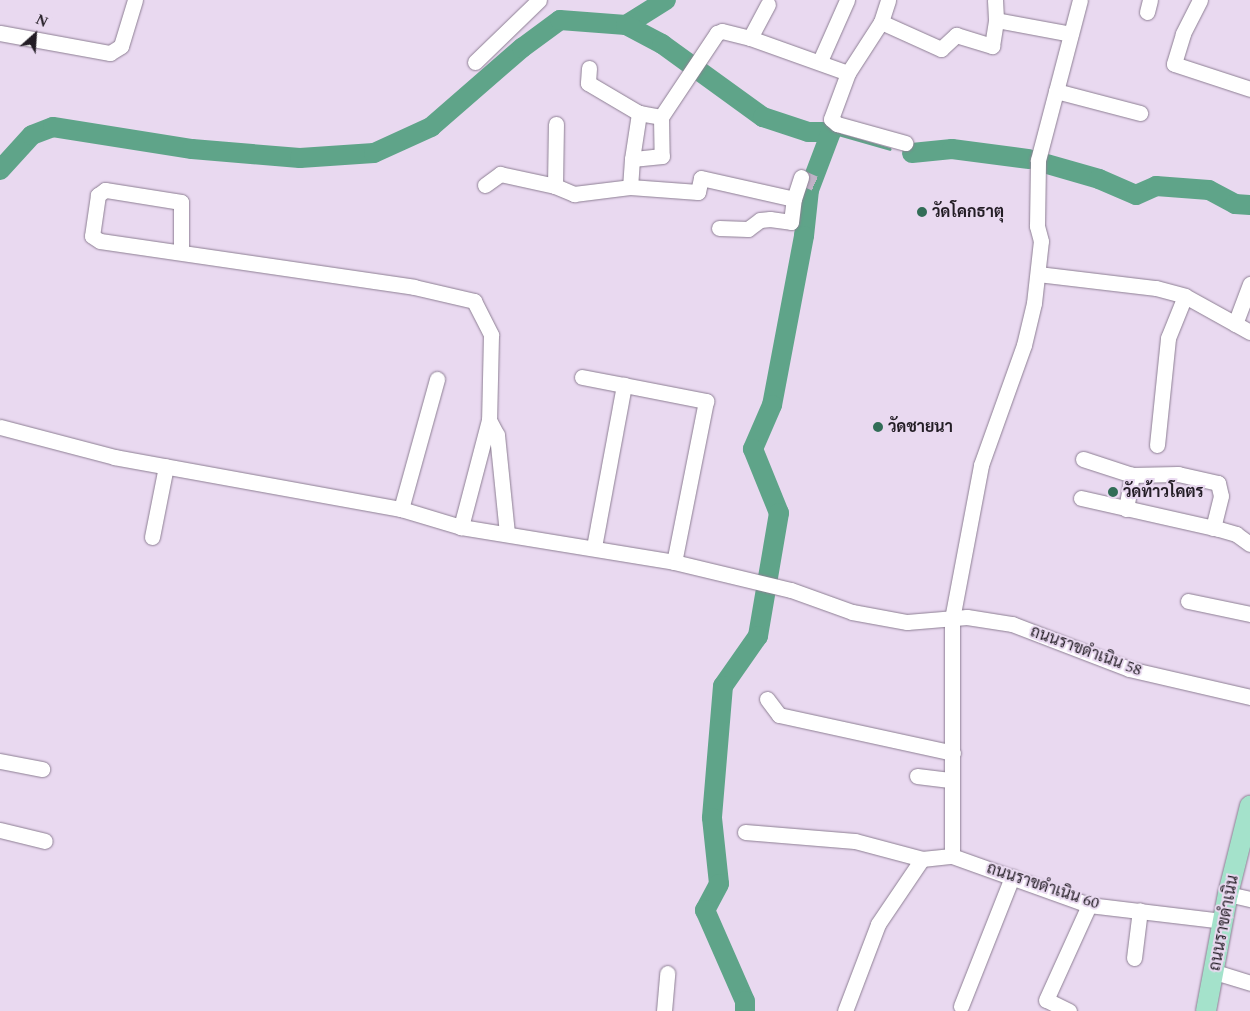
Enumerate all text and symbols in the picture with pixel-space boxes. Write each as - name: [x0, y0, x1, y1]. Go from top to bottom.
- text: N: [32, 9, 52, 33]
- north arrow: [10, 10, 60, 60]
- place label: วัดโคกธาตุ: [932, 202, 1004, 222]
- marker: วัดโคกธาตุ: [916, 206, 928, 218]
- place label: วัดชายนา: [888, 417, 953, 437]
- marker: วัดชายนา: [872, 421, 884, 433]
- place label: วัดท้าวโคตร: [1123, 482, 1203, 502]
- marker: วัดท้าวโคตร: [1107, 486, 1119, 498]
- street label: ถนนราขดำเนิน 58: [1028, 622, 1144, 680]
- street label: ถนนราขดำเนิน 60: [984, 859, 1102, 913]
- street label: ถนนราขดำเนิน: [1205, 873, 1243, 973]

